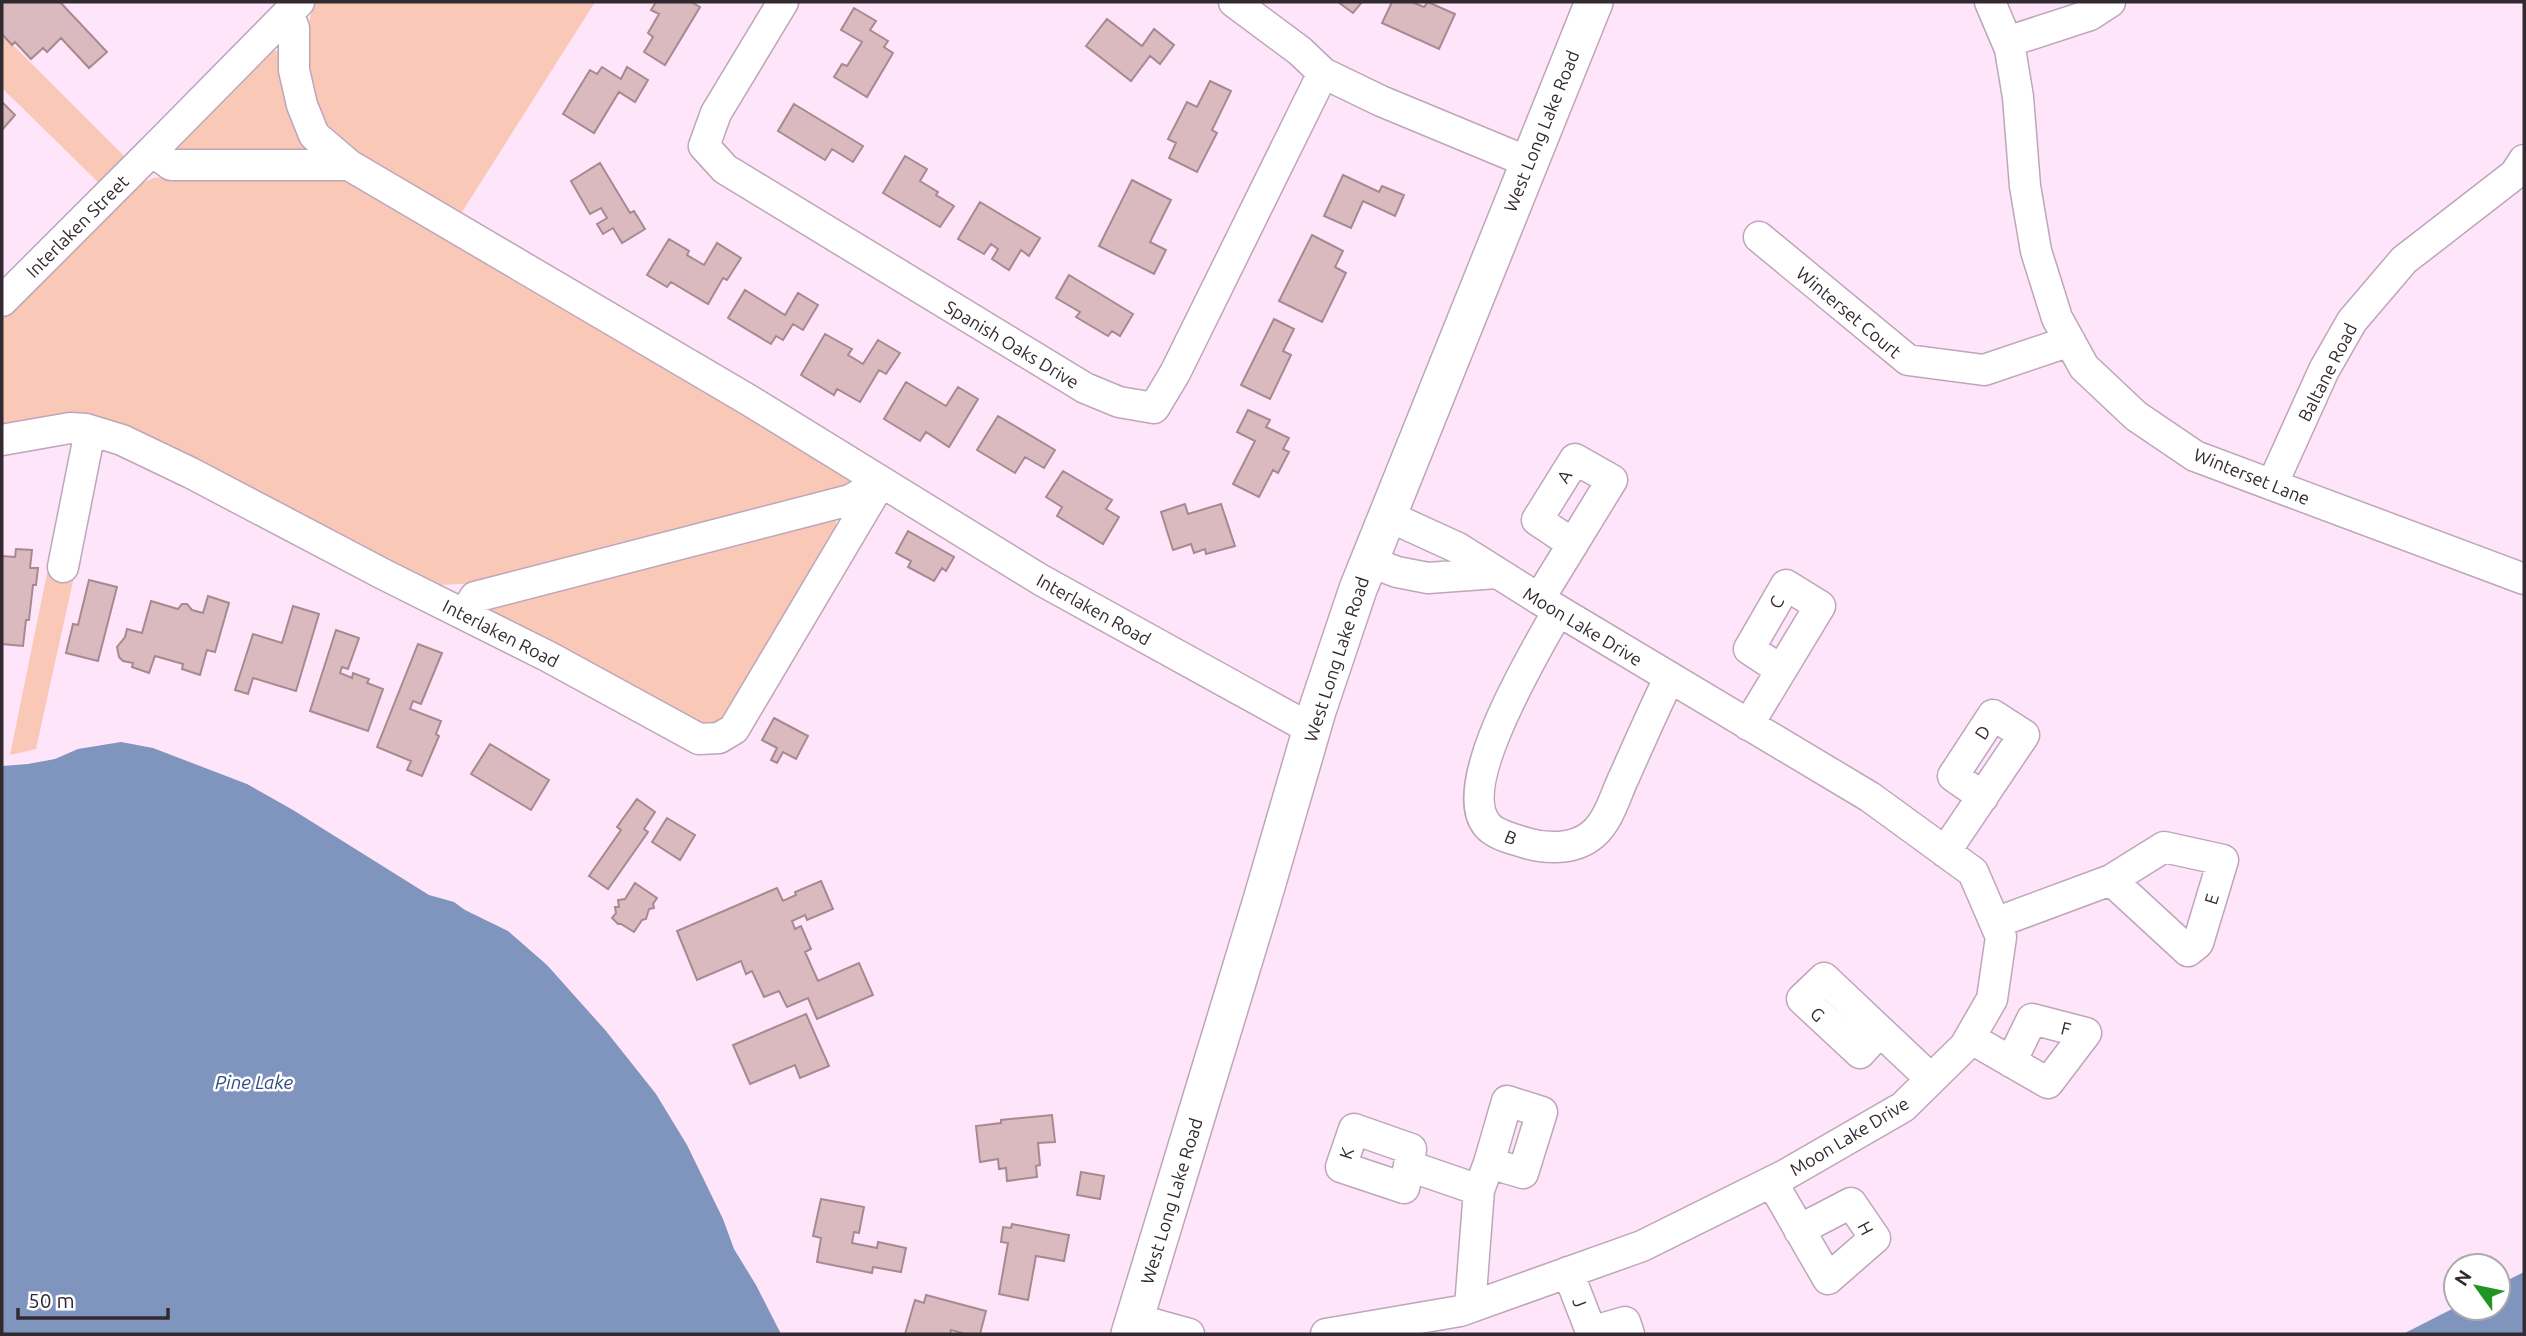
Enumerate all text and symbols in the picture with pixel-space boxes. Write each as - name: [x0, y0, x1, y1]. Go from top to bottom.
- street label: West Long Lake Road: [1499, 47, 1583, 215]
- street label: Interlaken Street: [22, 171, 132, 281]
- street label: Winterset Court: [1793, 263, 1905, 361]
- street label: Spanish Oaks Drive: [941, 296, 1083, 392]
- street label: Baltane Road: [2294, 320, 2360, 424]
- street label: Winterset Lane: [2191, 444, 2313, 508]
- street label: A: [1552, 465, 1576, 486]
- street label: Interlaken Road: [1033, 569, 1155, 649]
- street label: West Long Lake Road: [1300, 574, 1372, 744]
- street label: Moon Lake Drive: [1520, 583, 1646, 669]
- street label: C: [1765, 592, 1787, 612]
- street label: Interlaken Road: [440, 595, 562, 671]
- street label: D: [1970, 721, 1994, 743]
- street label: B: [1502, 826, 1520, 848]
- street label: E: [2200, 891, 2222, 907]
- street label: G: [1807, 1003, 1829, 1025]
- street label: F: [2059, 1017, 2073, 1039]
- water label: Pine Lake: [215, 1071, 294, 1093]
- street label: Moon Lake Drive: [1786, 1093, 1912, 1179]
- street label: West Long Lake Road: [1136, 1116, 1206, 1286]
- street label: K: [1335, 1145, 1357, 1161]
- street label: H: [1854, 1218, 1878, 1238]
- north arrow: [2442, 1252, 2512, 1322]
- text: N: [2450, 1266, 2476, 1290]
- scale bar: [18, 1276, 168, 1320]
- text: 50 m: [28, 1288, 75, 1312]
- street label: J: [1569, 1294, 1591, 1310]

